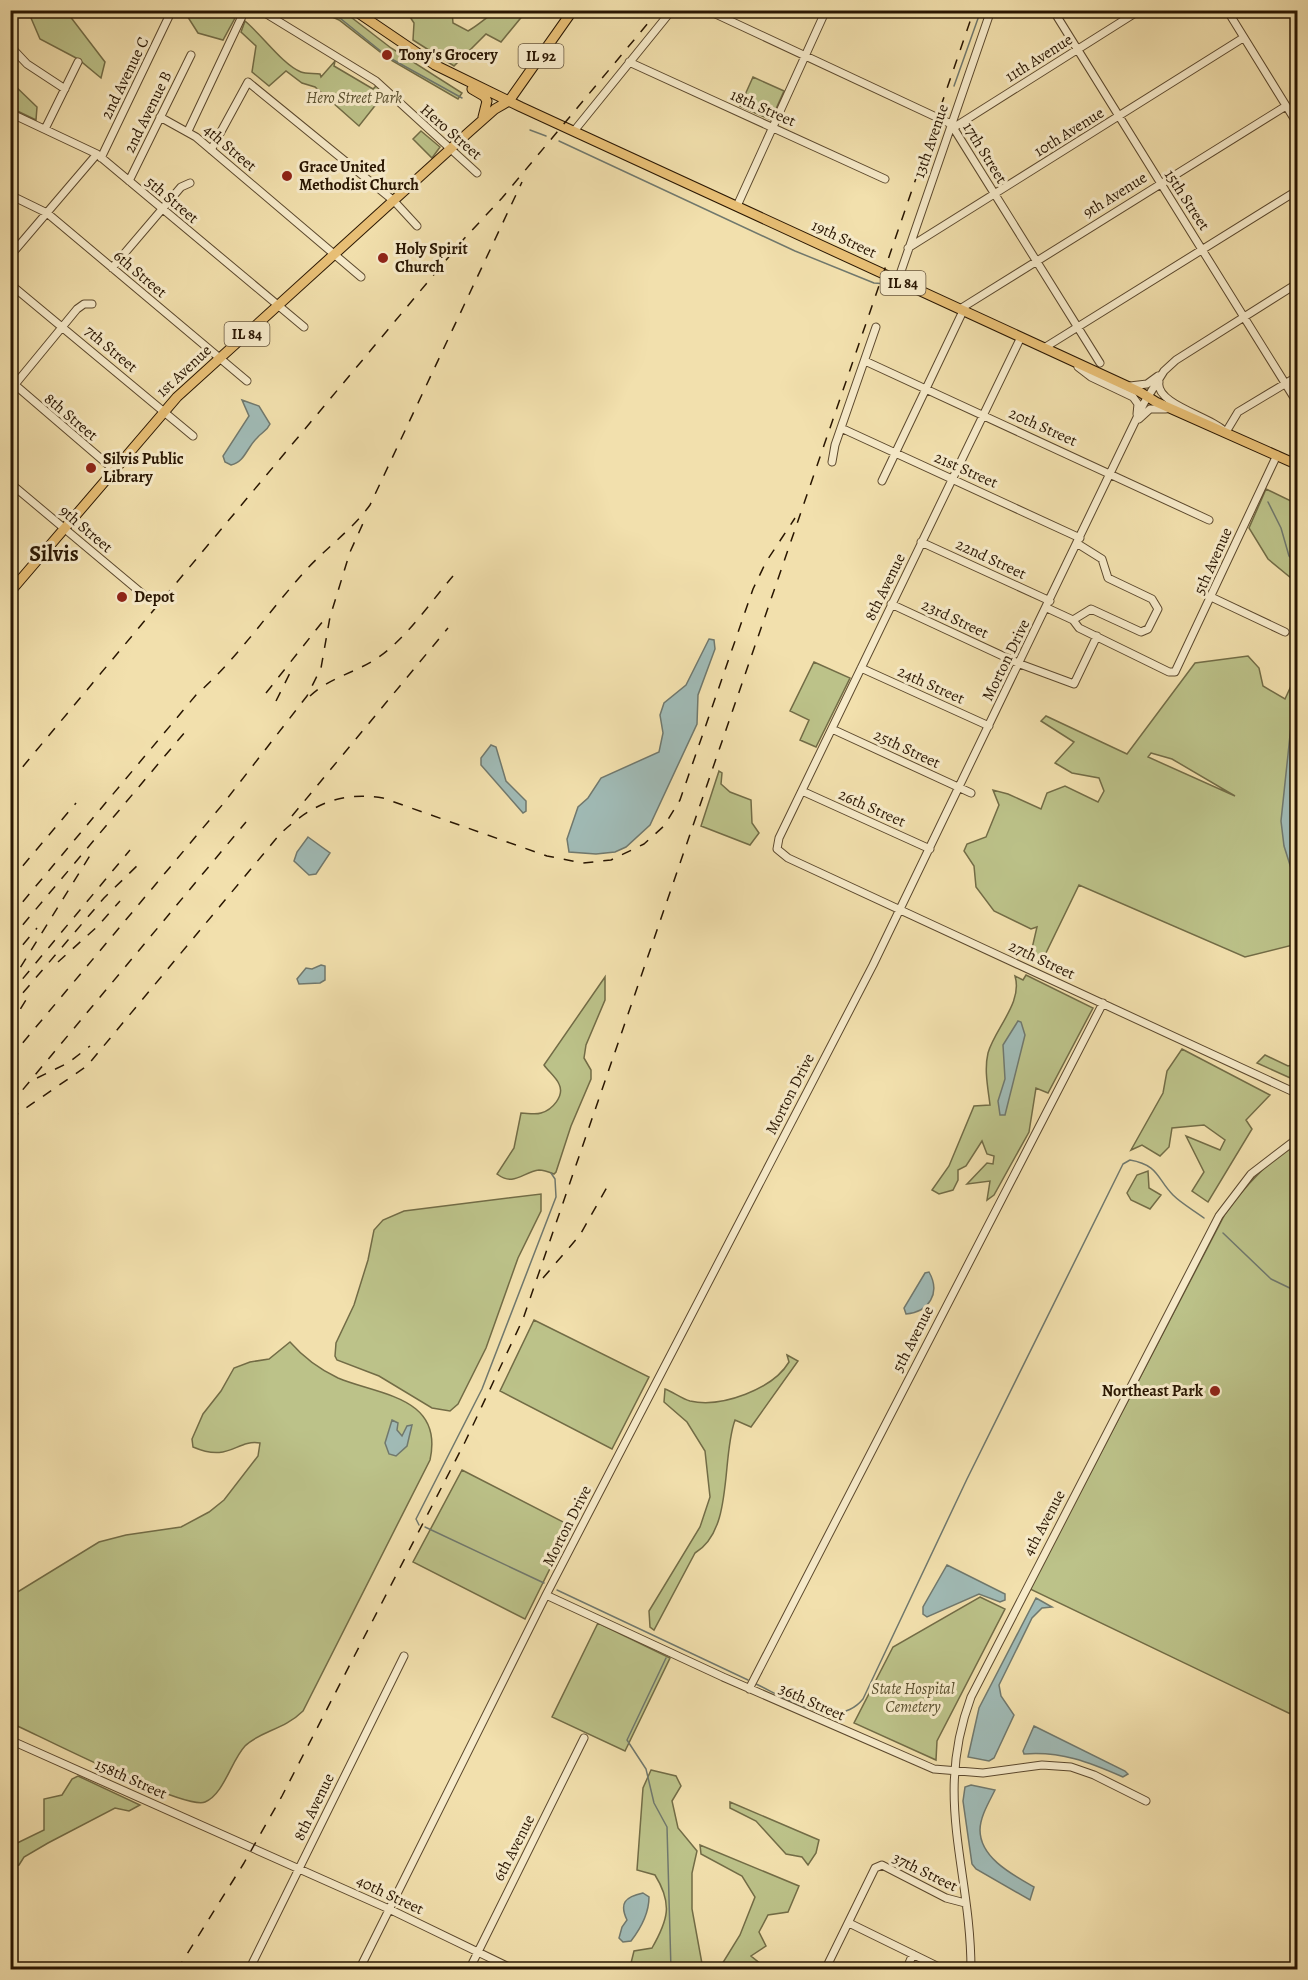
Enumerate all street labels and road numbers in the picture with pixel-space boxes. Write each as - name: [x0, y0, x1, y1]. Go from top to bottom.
- street label: 11th Avenue: [1001, 29, 1077, 87]
- street label: 2nd Avenue C: [96, 33, 154, 123]
- road number: IL 92: [518, 44, 564, 68]
- street label: 2nd Avenue B: [119, 67, 177, 157]
- street label: 18th Street: [727, 84, 799, 132]
- street label: Hero Street: [415, 99, 487, 165]
- street label: 13th Avenue: [908, 101, 954, 181]
- street label: 10th Avenue: [1030, 102, 1108, 162]
- street label: 17th Street: [958, 118, 1012, 188]
- street label: 4th Street: [199, 119, 261, 177]
- street label: 15th Street: [1159, 165, 1215, 235]
- street label: 9th Avenue: [1079, 167, 1151, 223]
- street label: 5th Street: [141, 171, 203, 229]
- street label: 19th Street: [808, 214, 880, 264]
- street label: 6th Street: [109, 245, 171, 303]
- road number: IL 84: [880, 271, 926, 295]
- street label: 7th Street: [80, 320, 142, 378]
- road number: IL 84: [224, 322, 270, 346]
- street label: 1st Avenue: [152, 340, 216, 402]
- street label: 8th Street: [39, 388, 103, 446]
- street label: 20th Street: [1005, 402, 1081, 452]
- street label: 21st Street: [931, 446, 1001, 494]
- street label: 9th Street: [55, 500, 117, 558]
- street label: 5th Avenue: [1188, 524, 1238, 598]
- street label: 22nd Street: [952, 533, 1030, 585]
- street label: 8th Avenue: [859, 550, 911, 624]
- street label: 23rd Street: [918, 594, 992, 644]
- street label: Morton Drive: [977, 615, 1035, 705]
- street label: 24th Street: [894, 660, 968, 710]
- street label: 25th Street: [870, 724, 944, 774]
- street label: 26th Street: [835, 783, 909, 833]
- street label: 27th Street: [1005, 935, 1079, 985]
- street label: Morton Drive: [760, 1050, 820, 1138]
- street label: 5th Avenue: [887, 1302, 939, 1376]
- street label: Morton Drive: [537, 1482, 597, 1570]
- street label: 4th Avenue: [1017, 1486, 1071, 1560]
- street label: 36th Street: [775, 1678, 849, 1726]
- street label: 158th Street: [92, 1753, 170, 1805]
- street label: 8th Avenue: [288, 1770, 340, 1844]
- street label: 6th Avenue: [488, 1811, 540, 1885]
- street label: 37th Street: [889, 1847, 961, 1897]
- street label: 40th Street: [353, 1870, 427, 1920]

